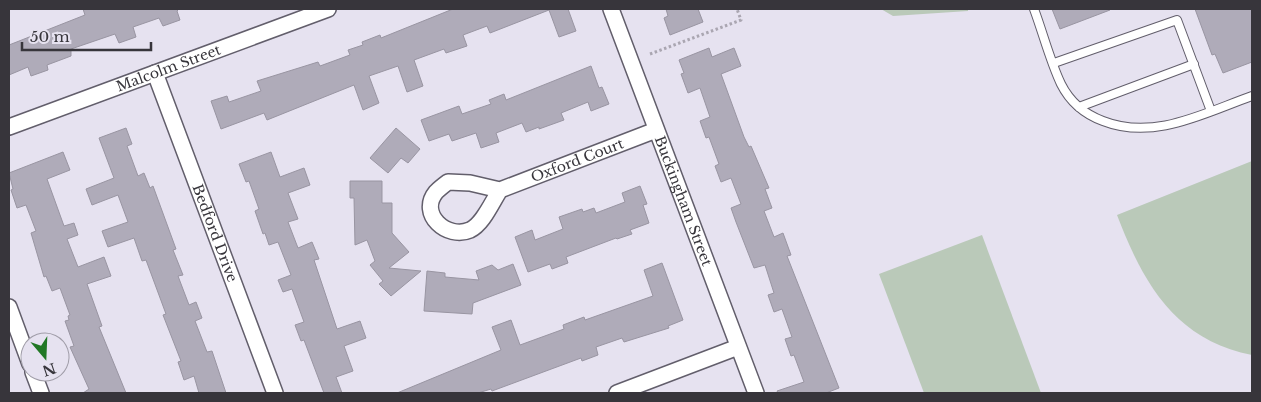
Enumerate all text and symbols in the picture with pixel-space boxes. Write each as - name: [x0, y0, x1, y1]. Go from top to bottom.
- scale bar: [22, 20, 151, 52]
- text: 50 m: [30, 27, 70, 46]
- street label: Malcolm Street: [114, 40, 224, 96]
- street label: Buckingham Street: [651, 133, 716, 269]
- street label: Oxford Court: [528, 134, 627, 186]
- street label: Bedford Drive: [189, 182, 242, 285]
- north arrow: [20, 332, 70, 382]
- text: N: [40, 359, 58, 380]

